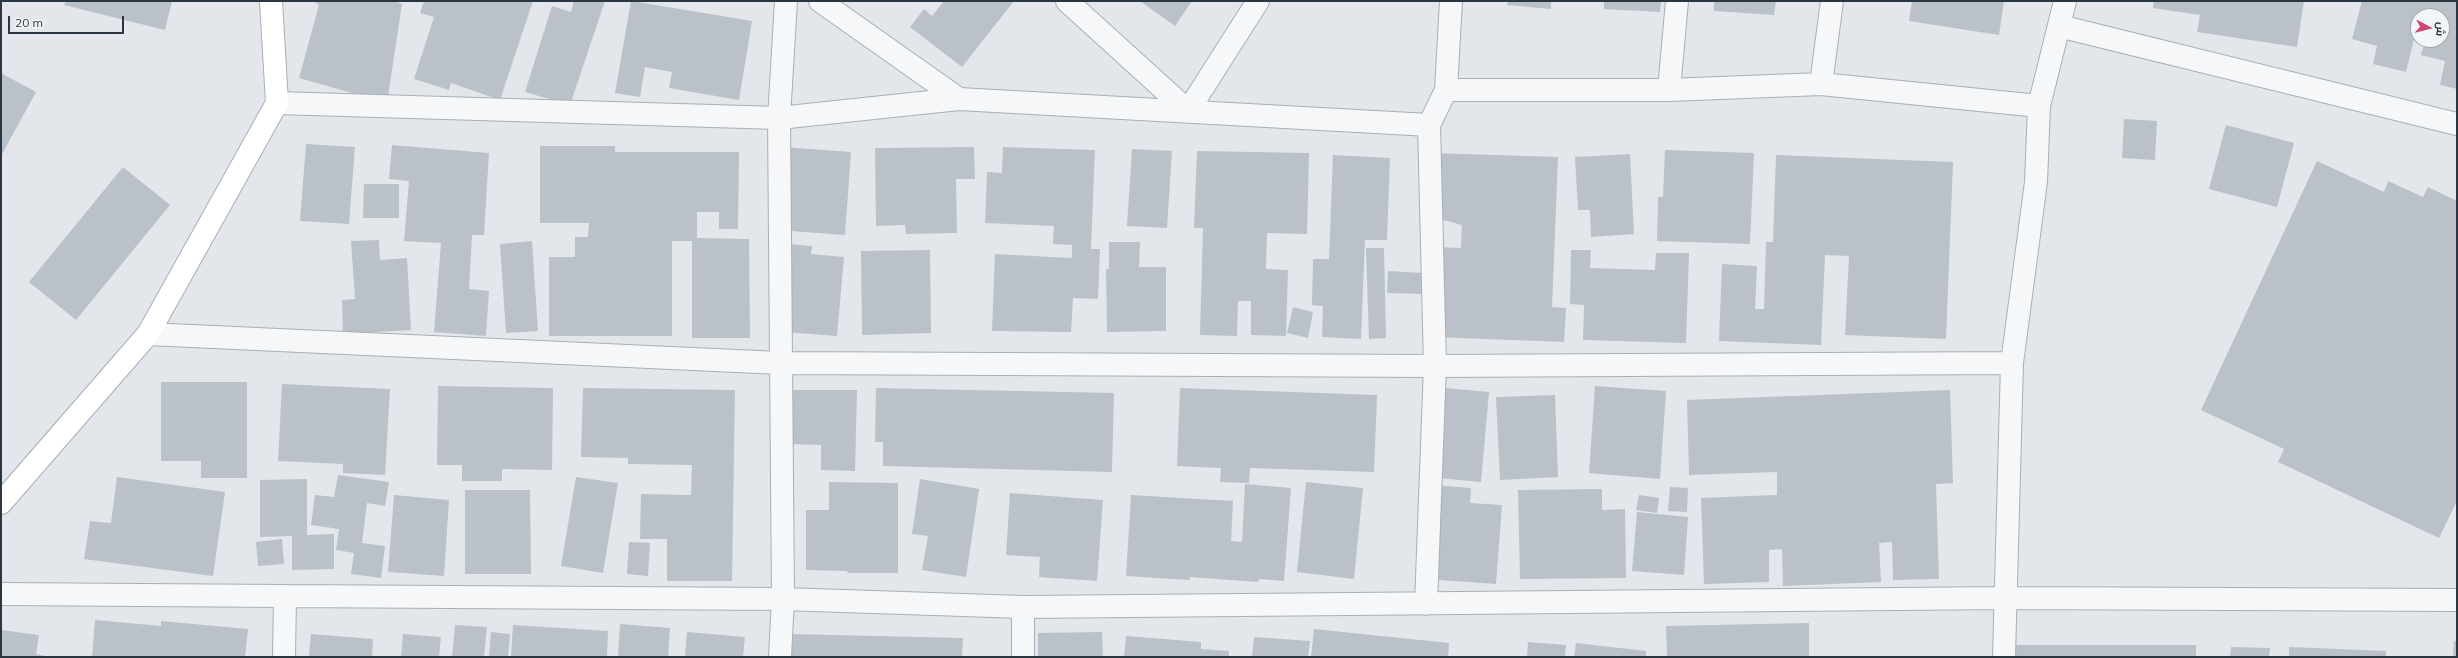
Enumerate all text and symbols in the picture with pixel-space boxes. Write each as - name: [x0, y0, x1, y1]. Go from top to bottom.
- scale bar: [10, 8, 126, 34]
- north arrow: [2410, 8, 2450, 48]
- text: 20 m: [15, 15, 43, 30]
- text: ش: [2433, 21, 2449, 37]

